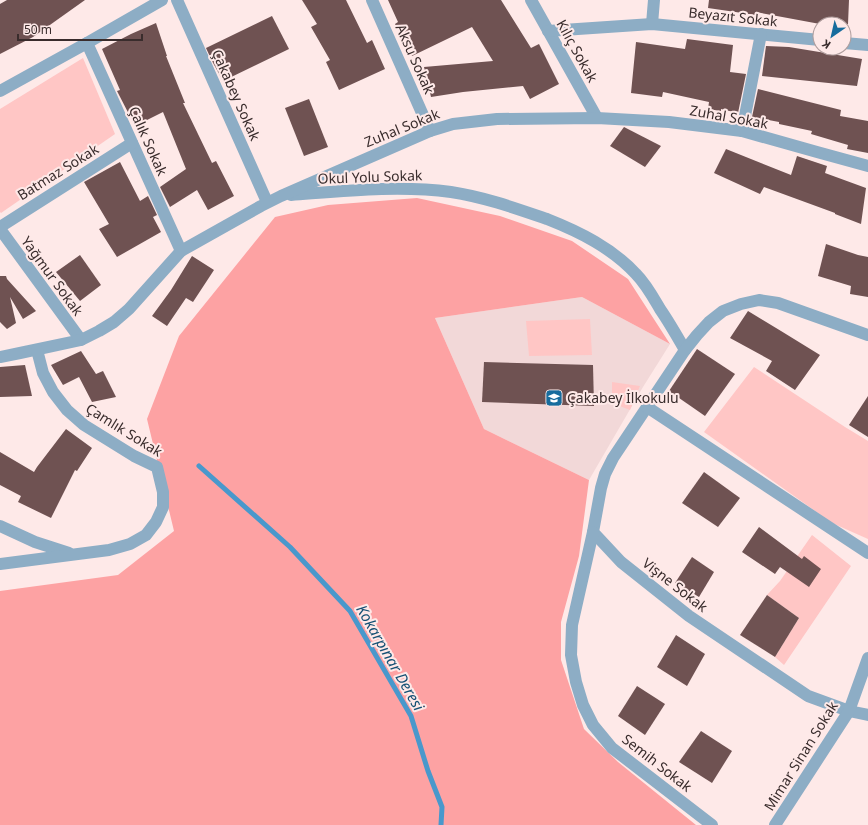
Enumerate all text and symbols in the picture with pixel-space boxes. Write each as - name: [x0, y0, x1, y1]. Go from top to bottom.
- street label: Beyazıt Sokak: [688, 2, 779, 31]
- scale bar: [18, 16, 142, 42]
- street label: Kılıç Sokak: [552, 16, 603, 86]
- north arrow: [812, 16, 852, 56]
- text: 50 m: [24, 21, 52, 38]
- street label: Aksu Sokak: [392, 21, 439, 97]
- text: K: [818, 36, 833, 53]
- street label: Çakabey Sokak: [208, 46, 265, 144]
- street label: Zuhal Sokak: [688, 100, 770, 133]
- street label: Çalık Sokak: [125, 103, 172, 179]
- street label: Zuhal Sokak: [361, 104, 443, 151]
- street label: Batmaz Sokak: [14, 139, 102, 204]
- street label: Okul Yolu Sokak: [317, 165, 423, 188]
- street label: Yağmur Sokak: [17, 232, 88, 320]
- school or university icon: Çakabey İlkokulu: [544, 388, 564, 408]
- place label: Çakabey İlkokulu: [567, 388, 679, 407]
- street label: Çamlık Sokak: [82, 398, 167, 461]
- street label: Vişne Sokak: [639, 553, 712, 616]
- water label: Kokarpınar Deresi: [352, 601, 430, 715]
- street label: Mimar Sinan Sokak: [759, 697, 842, 814]
- street label: Semih Sokak: [619, 729, 696, 796]

